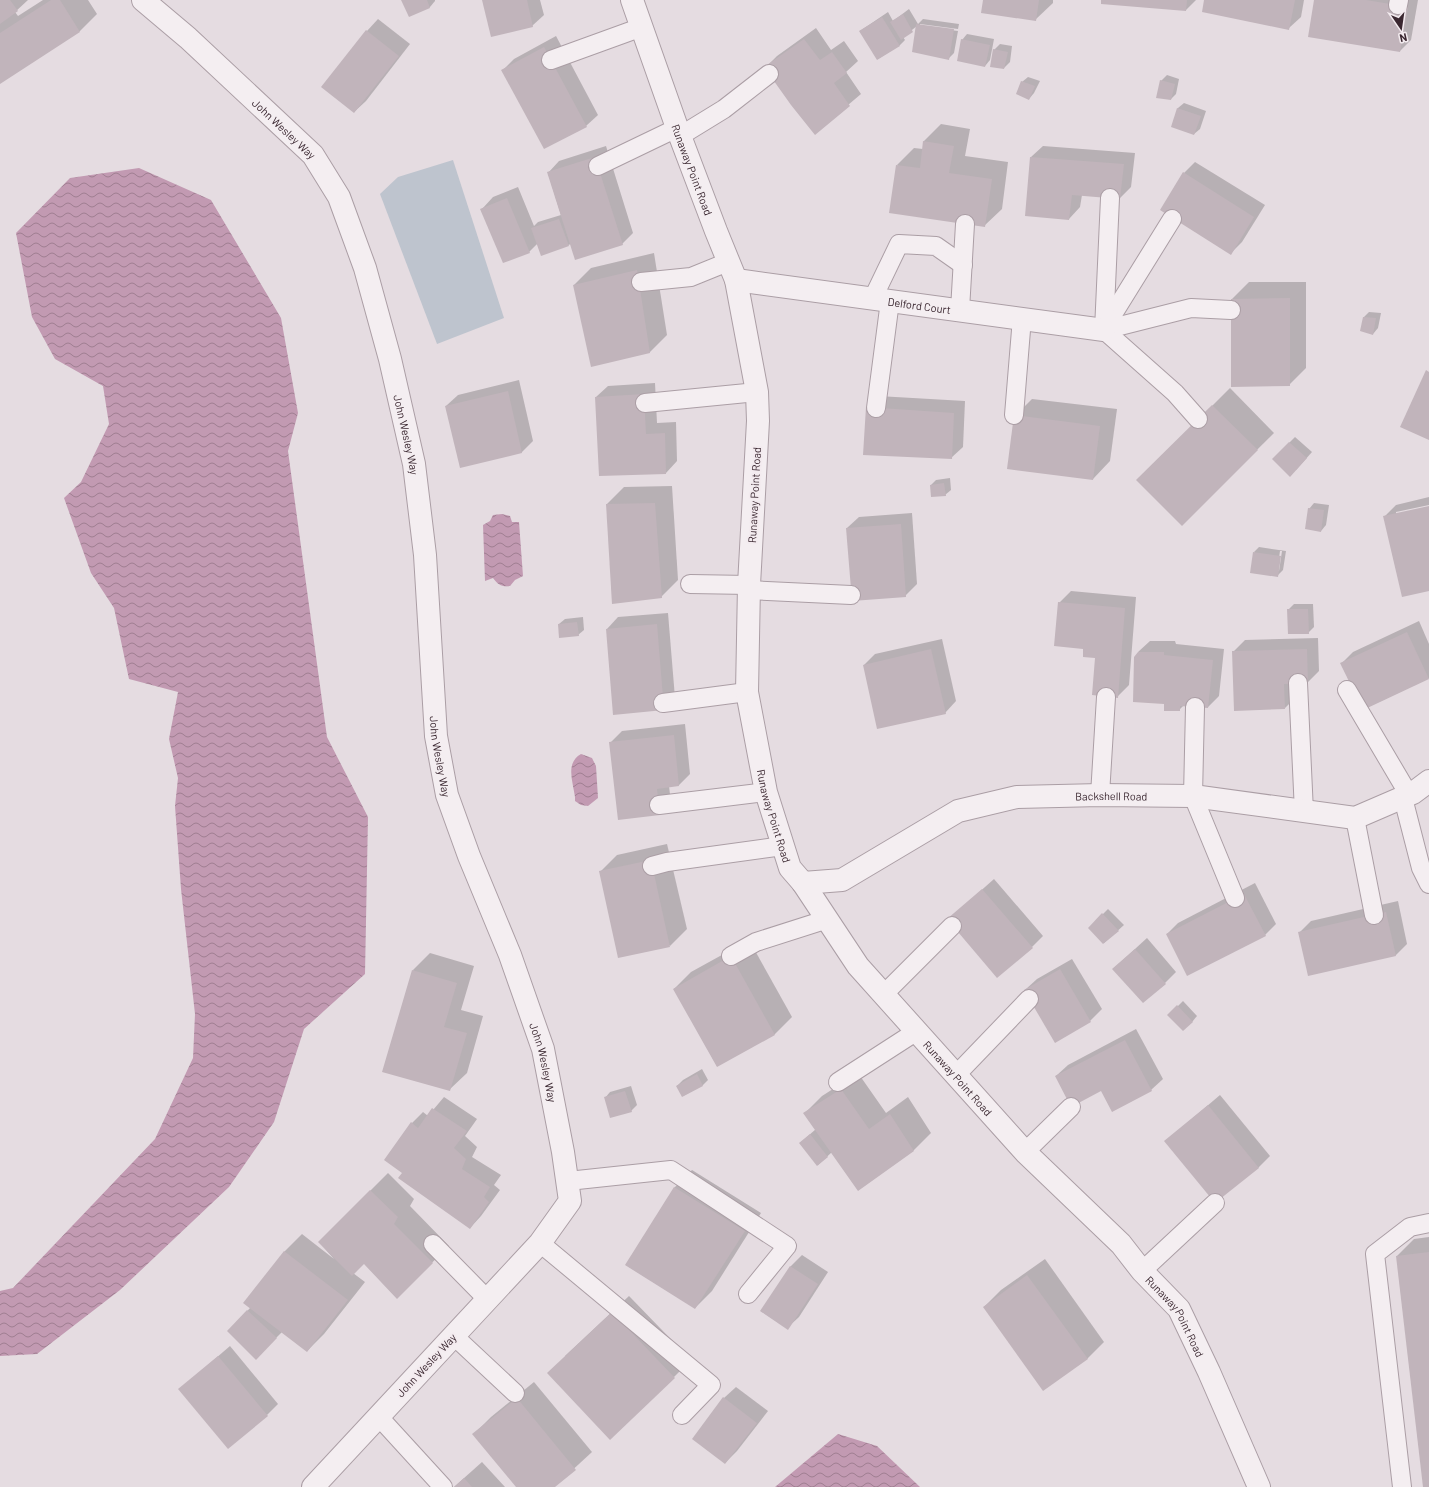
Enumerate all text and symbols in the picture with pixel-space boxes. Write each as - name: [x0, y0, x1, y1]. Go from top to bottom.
- north arrow: [1381, 8, 1421, 48]
- text: N: [1398, 31, 1408, 45]
- street label: John Wesley Way: [250, 96, 319, 161]
- street label: Runaway Point Road: [670, 122, 716, 217]
- street label: Delford Court: [887, 294, 952, 316]
- street label: John Wesley Way: [392, 393, 422, 475]
- street label: Runaway Point Road: [745, 447, 763, 543]
- street label: John Wesley Way: [428, 715, 454, 798]
- street label: Runaway Point Road: [755, 768, 794, 864]
- street label: Backshell Road: [1075, 788, 1147, 802]
- street label: John Wesley Way: [528, 1021, 560, 1103]
- street label: Runaway Point Road: [921, 1037, 995, 1118]
- street label: Runaway Point Road: [1143, 1273, 1207, 1359]
- street label: John Wesley Way: [393, 1331, 459, 1399]

